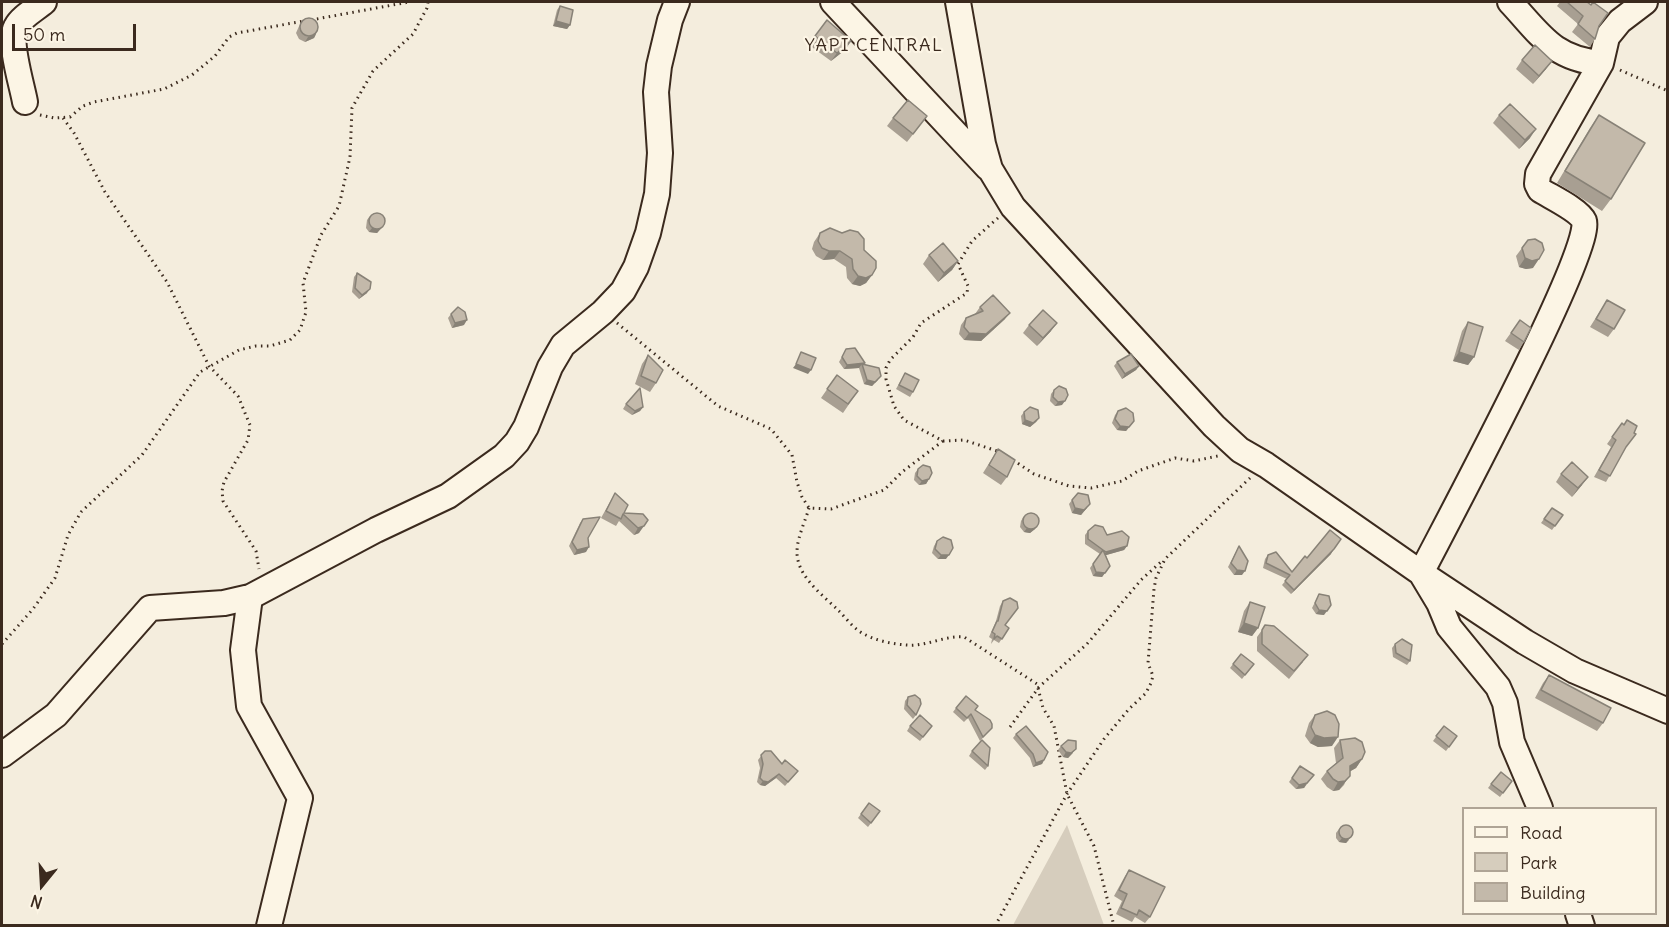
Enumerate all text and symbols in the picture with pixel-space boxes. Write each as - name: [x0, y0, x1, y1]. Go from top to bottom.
- scale bar: [15, 12, 140, 50]
- text: 50 m: [23, 23, 65, 46]
- district label: YAPI CENTRAL: [805, 35, 943, 57]
- legend: [1462, 807, 1657, 915]
- text: Road: [1520, 821, 1562, 844]
- text: Park: [1520, 851, 1557, 874]
- north arrow: [12, 855, 72, 915]
- text: Building: [1520, 881, 1585, 904]
- text: N: [28, 891, 45, 913]

